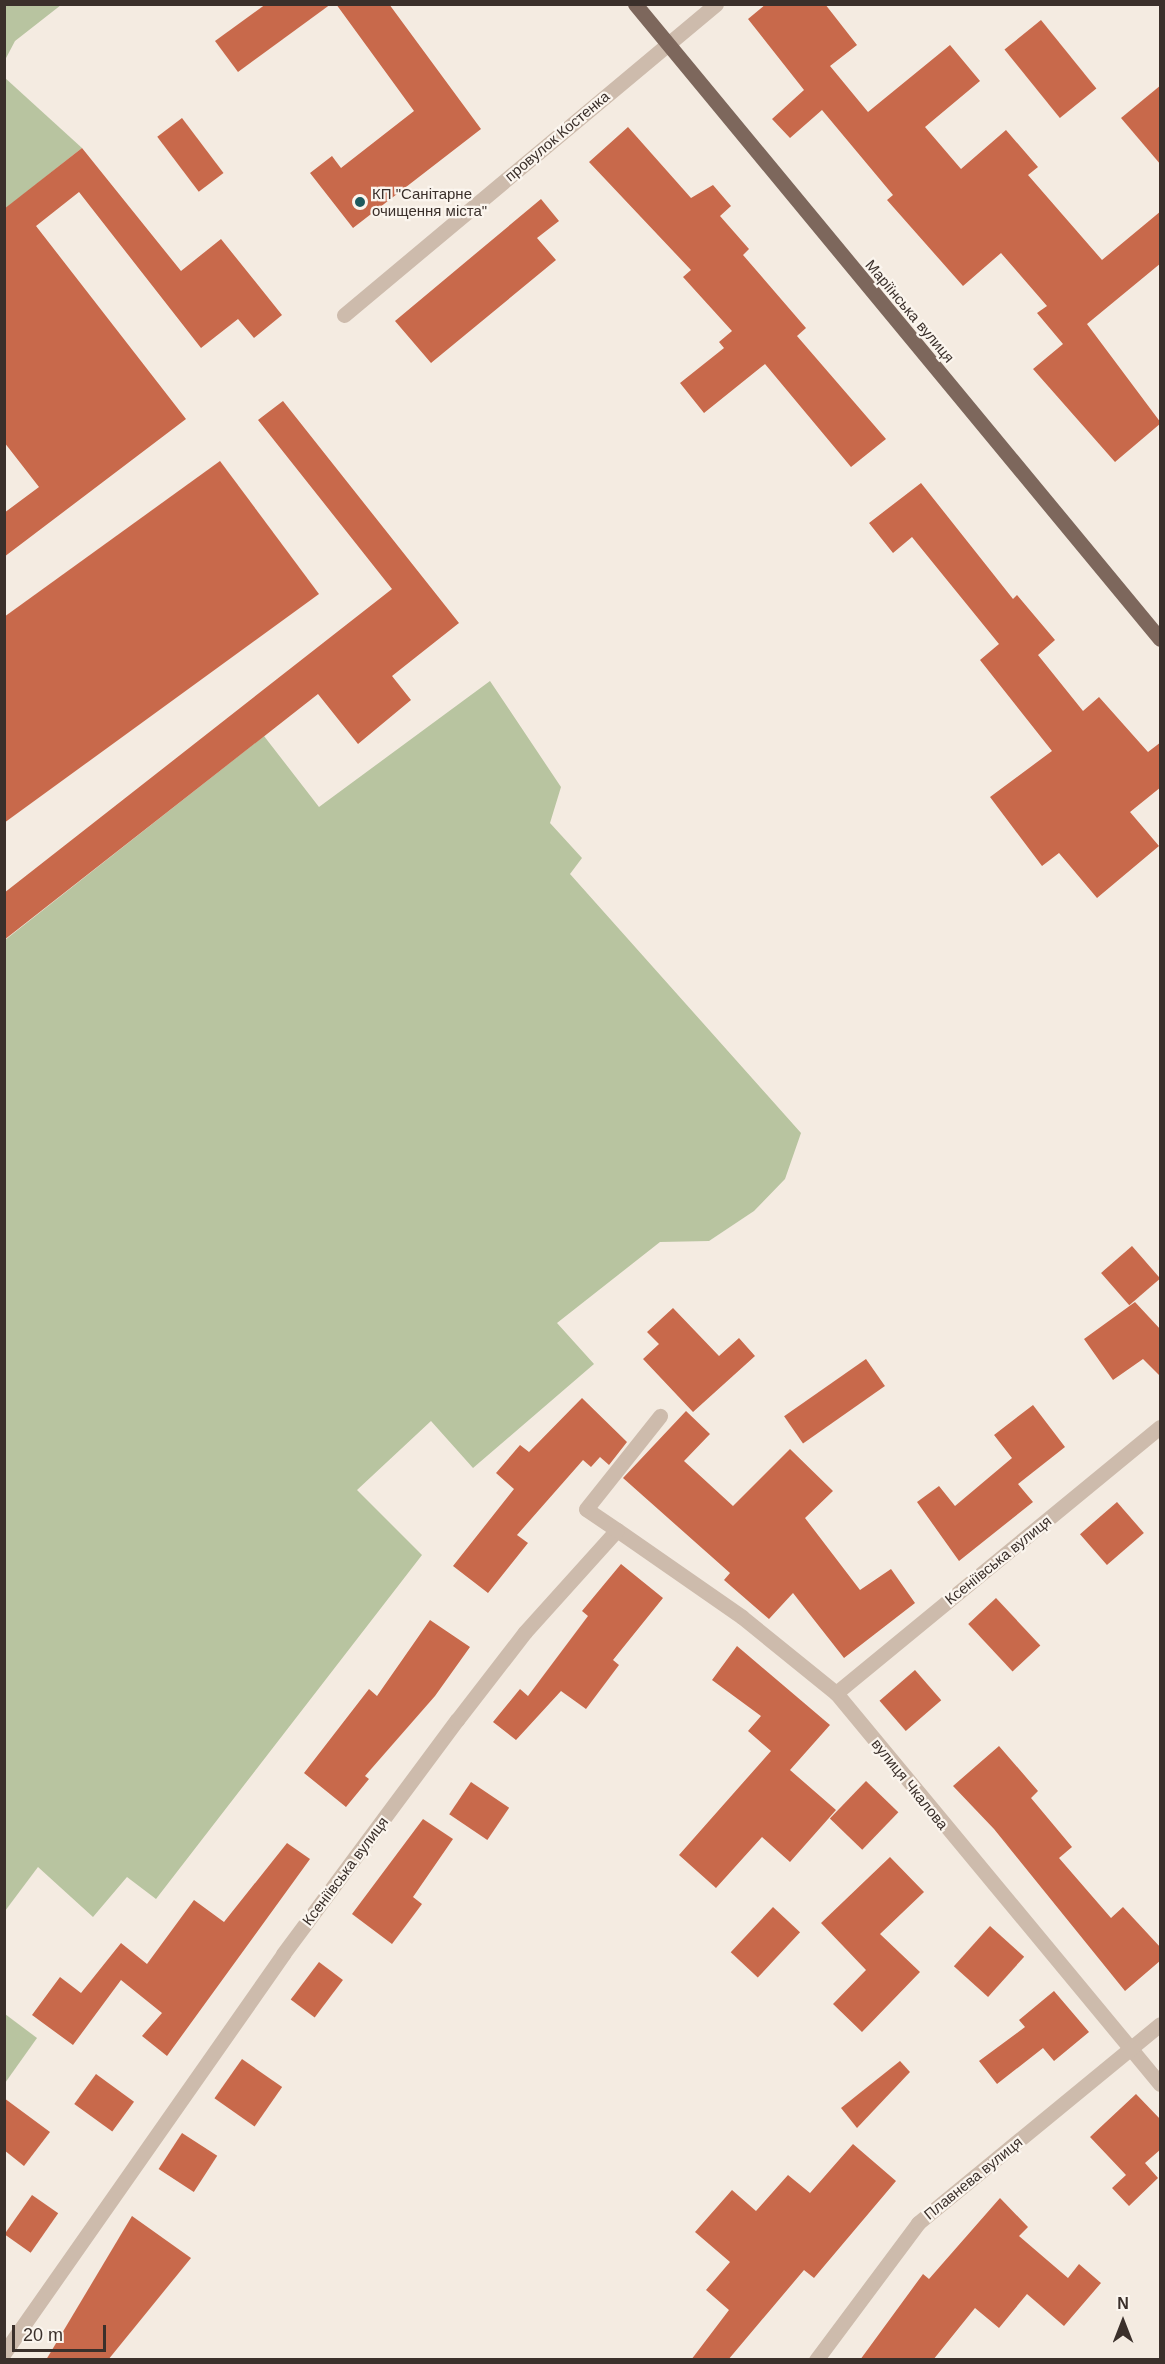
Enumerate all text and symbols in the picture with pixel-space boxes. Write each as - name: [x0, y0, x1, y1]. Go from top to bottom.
- street label: провулок Костенка: [501, 87, 613, 185]
- place label: КП "Санітарне очищення міста": [372, 184, 487, 219]
- marker: КП "Санітарне очищення міста": [353, 195, 367, 209]
- street label: Маріїнська вулиця: [862, 256, 958, 366]
- street label: Ксеніївська вулиця: [941, 1512, 1055, 1608]
- street label: вулиця Чкалова: [868, 1735, 952, 1833]
- street label: Ксеніївська вулиця: [298, 1813, 392, 1929]
- street label: Плавнева вулиця: [920, 2133, 1026, 2223]
- north arrow: [1093, 2292, 1153, 2352]
- text: N: [1117, 2295, 1129, 2312]
- scale bar: [15, 2313, 110, 2351]
- text: 20 m: [23, 2325, 63, 2345]

